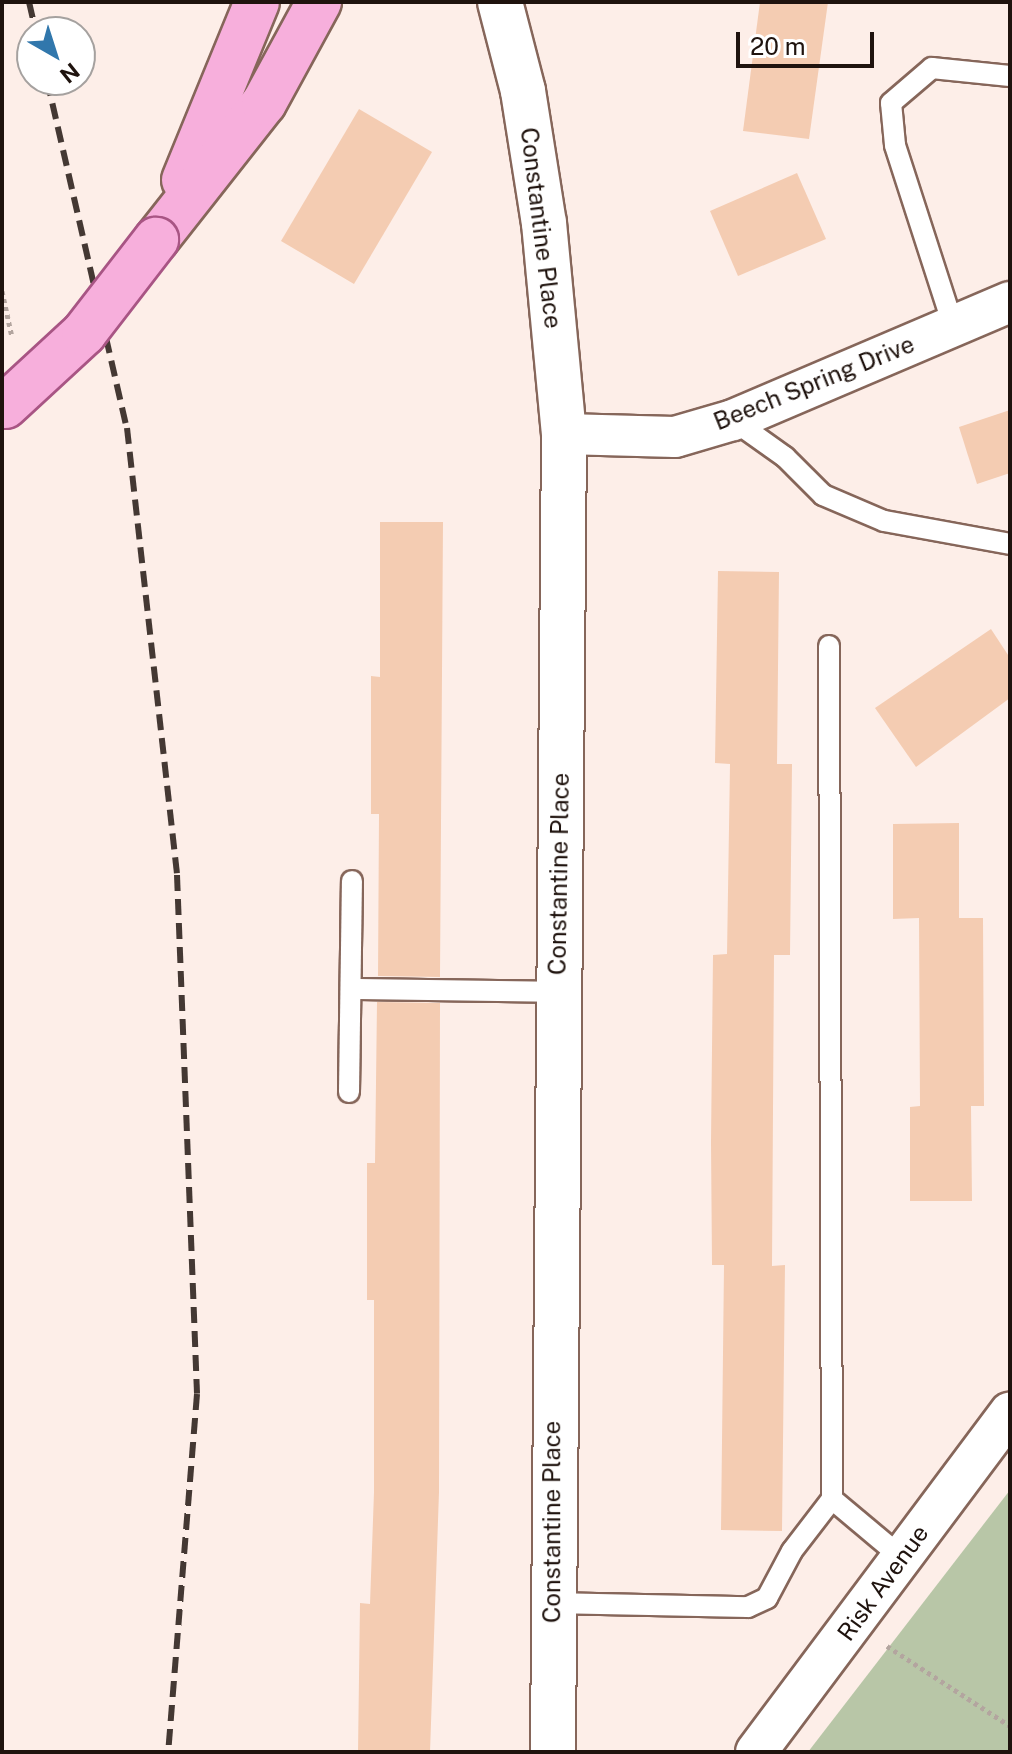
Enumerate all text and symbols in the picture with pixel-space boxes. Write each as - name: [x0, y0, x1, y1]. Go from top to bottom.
- north arrow: [16, 16, 96, 96]
- scale bar: [740, 16, 878, 66]
- text: 20 m: [750, 32, 806, 60]
- text: N: [55, 58, 85, 89]
- street label: Constantine Place: [514, 126, 568, 330]
- street label: Beech Spring Drive: [709, 330, 919, 436]
- street label: Constantine Place: [543, 773, 575, 975]
- street label: Constantine Place: [538, 1421, 566, 1623]
- street label: Risk Avenue: [831, 1520, 935, 1646]

